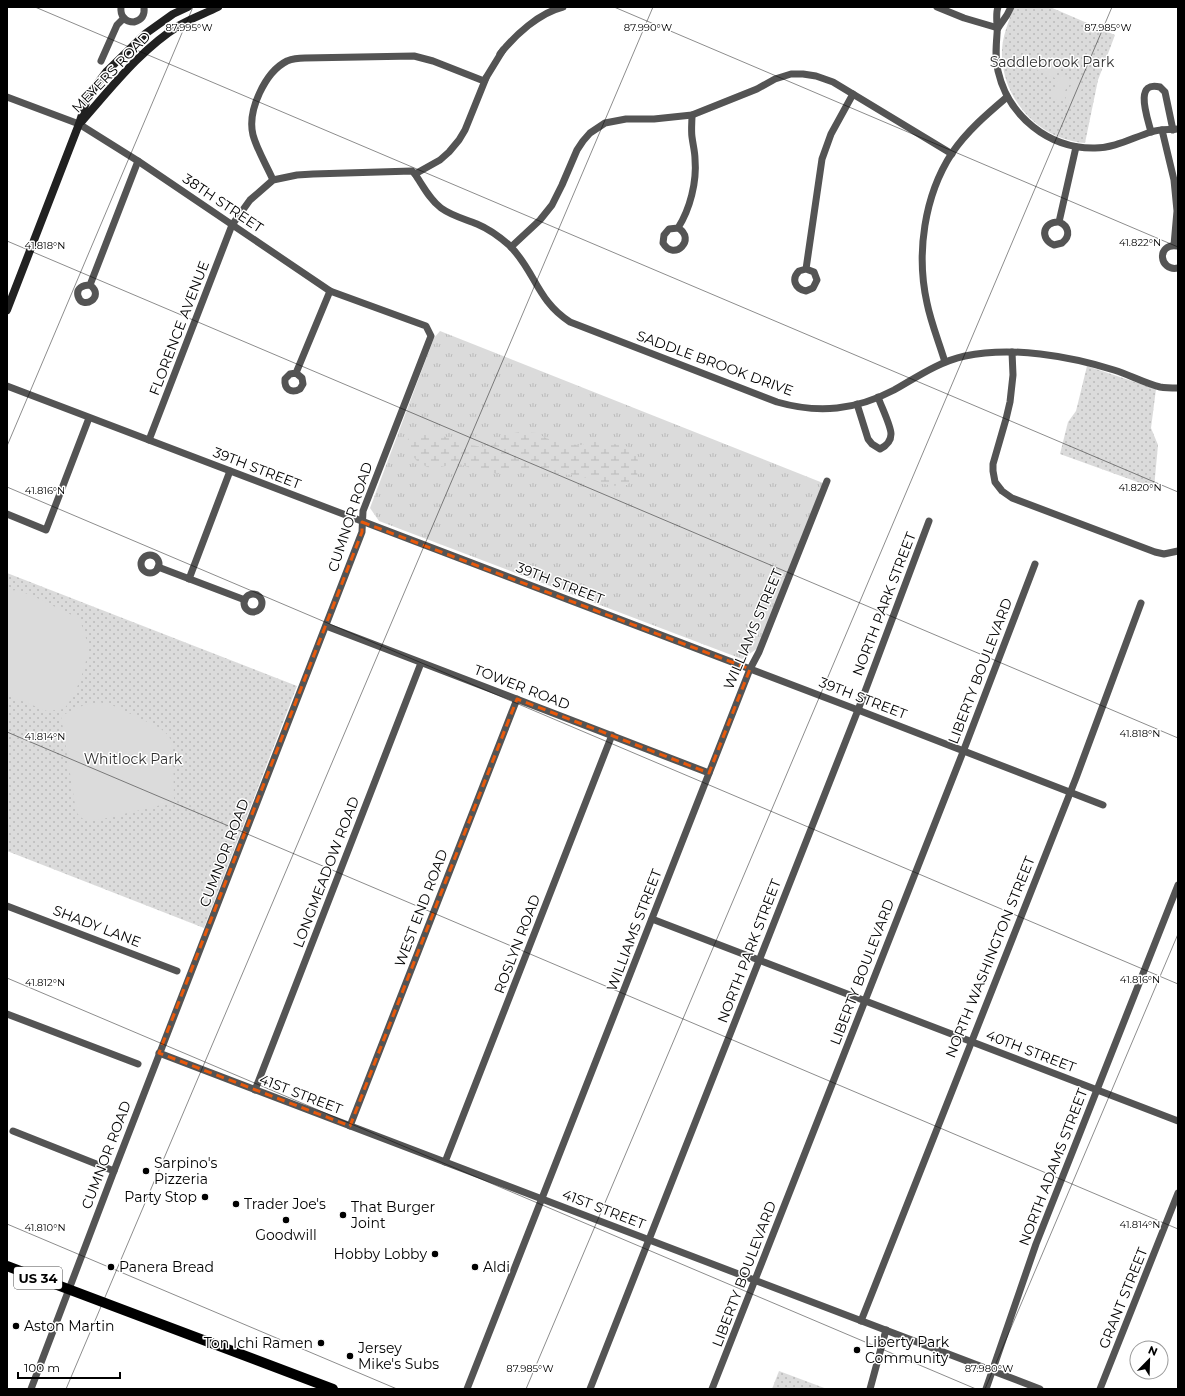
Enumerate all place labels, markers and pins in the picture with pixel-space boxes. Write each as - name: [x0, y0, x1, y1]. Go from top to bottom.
- place label: Sarpino's Pizzeria: [154, 1154, 217, 1188]
- marker: Sarpino's Pizzeria: [141, 1166, 151, 1176]
- place label: Party Stop: [124, 1188, 197, 1206]
- marker: Party Stop: [200, 1192, 210, 1202]
- place label: Trader Joe's: [244, 1195, 326, 1213]
- place label: That Burger Joint: [350, 1198, 436, 1232]
- marker: Trader Joe's: [231, 1199, 241, 1209]
- marker: That Burger Joint: [338, 1210, 348, 1220]
- marker: Goodwill: [281, 1215, 291, 1225]
- place label: Goodwill: [255, 1226, 317, 1244]
- place label: Hobby Lobby: [334, 1245, 427, 1263]
- marker: Hobby Lobby: [430, 1249, 440, 1259]
- place label: Panera Bread: [119, 1258, 214, 1276]
- place label: Aldi: [483, 1258, 510, 1276]
- marker: Panera Bread: [106, 1262, 116, 1272]
- marker: Aldi: [470, 1262, 480, 1272]
- place label: Aston Martin: [24, 1317, 115, 1335]
- marker: Aston Martin: [11, 1321, 21, 1331]
- place label: Liberty Park Community: [865, 1333, 950, 1367]
- place label: Ton Ichi Ramen: [204, 1334, 313, 1352]
- marker: Ton Ichi Ramen: [316, 1338, 326, 1348]
- place label: Jersey Mike's Subs: [357, 1339, 439, 1373]
- marker: Liberty Park Community: [852, 1345, 862, 1355]
- marker: Jersey Mike's Subs: [345, 1351, 355, 1361]

